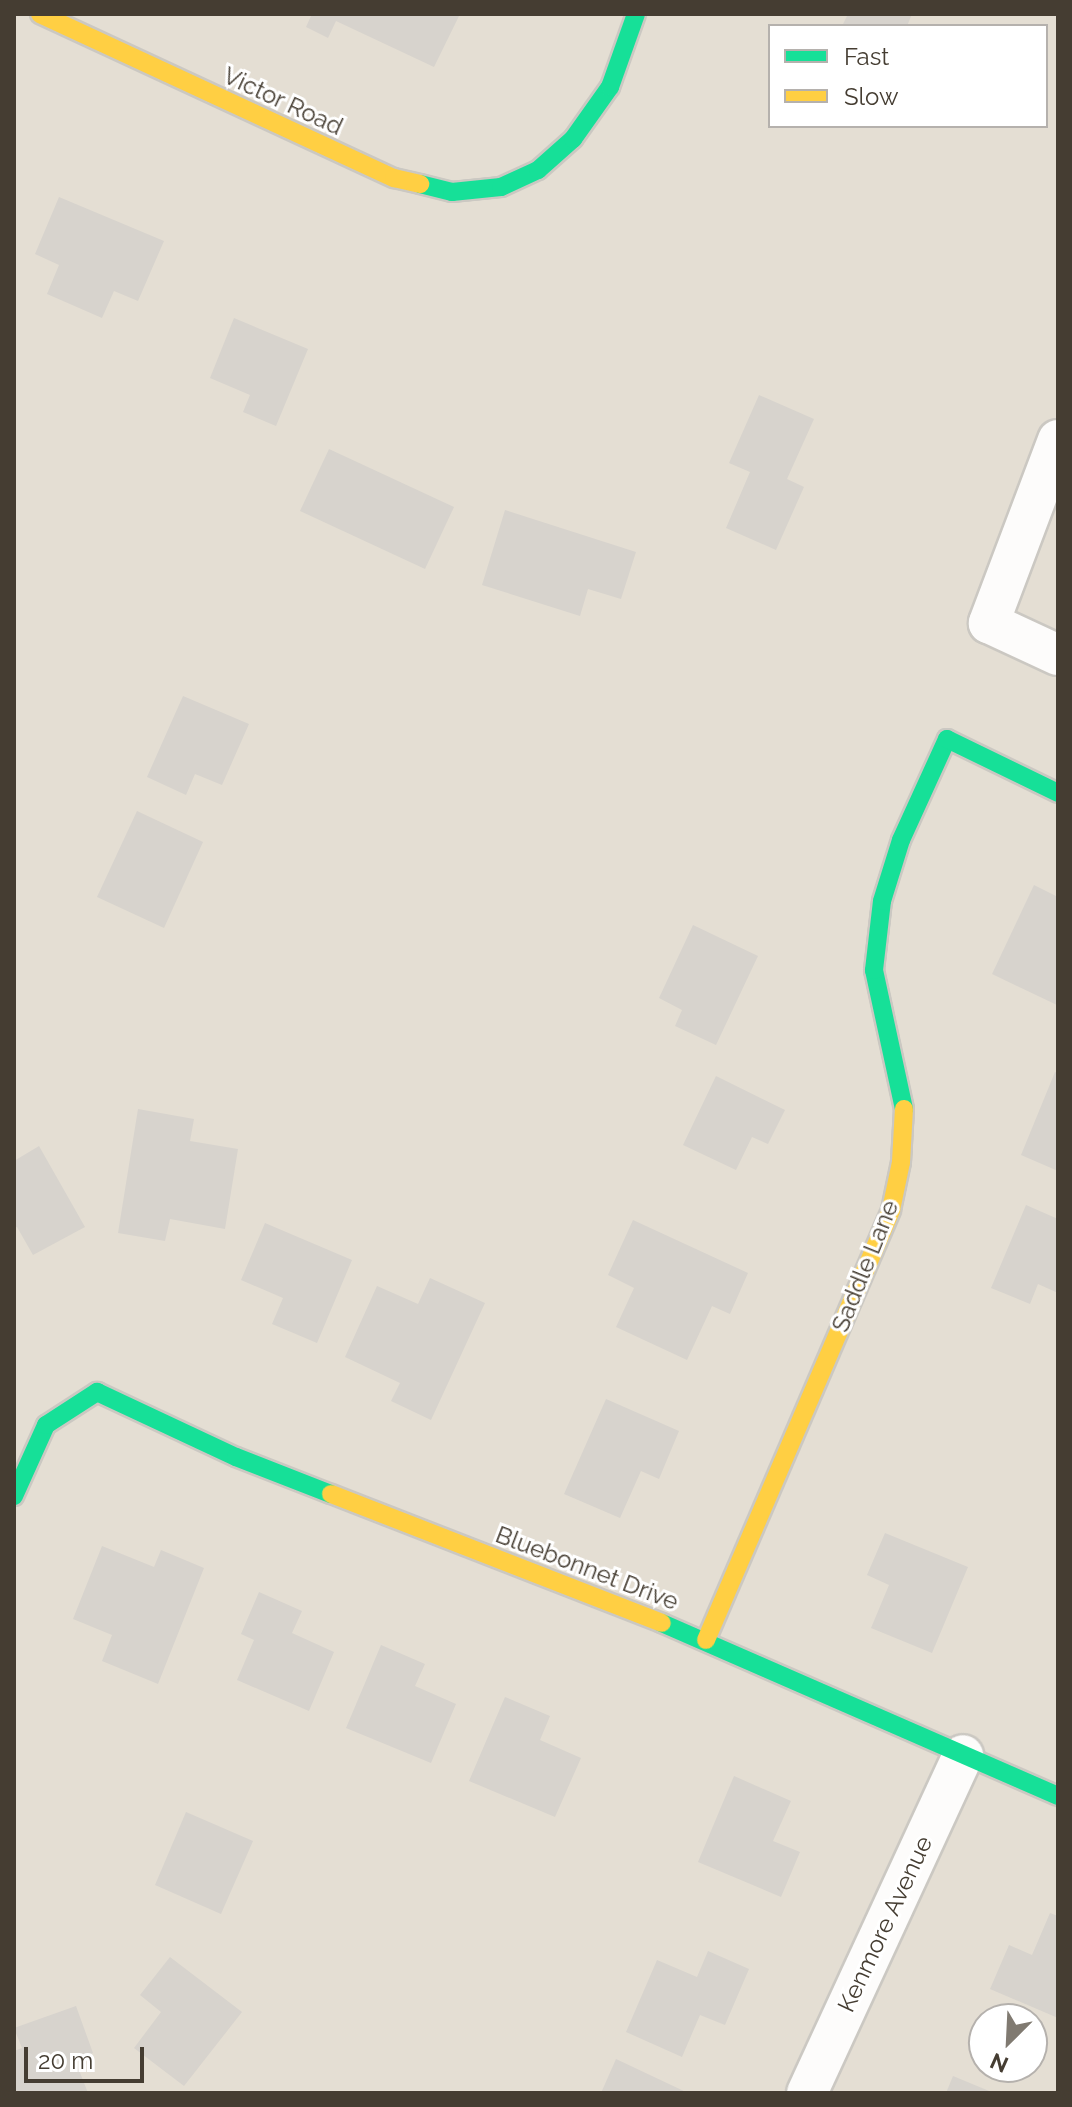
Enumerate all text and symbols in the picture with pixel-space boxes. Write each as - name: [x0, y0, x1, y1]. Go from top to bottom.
- legend: [768, 24, 1048, 128]
- text: Fast: [844, 42, 889, 71]
- street label: Victor Road: [218, 61, 348, 141]
- text: Slow: [844, 82, 898, 111]
- street label: Saddle Lane: [826, 1196, 904, 1336]
- street label: Bluebonnet Drive: [492, 1520, 682, 1616]
- street label: Kenmore Avenue: [831, 1831, 939, 2017]
- north arrow: [968, 2003, 1048, 2083]
- scale bar: [28, 2031, 148, 2081]
- text: 20 m: [38, 2046, 93, 2075]
- text: N: [986, 2048, 1012, 2078]

